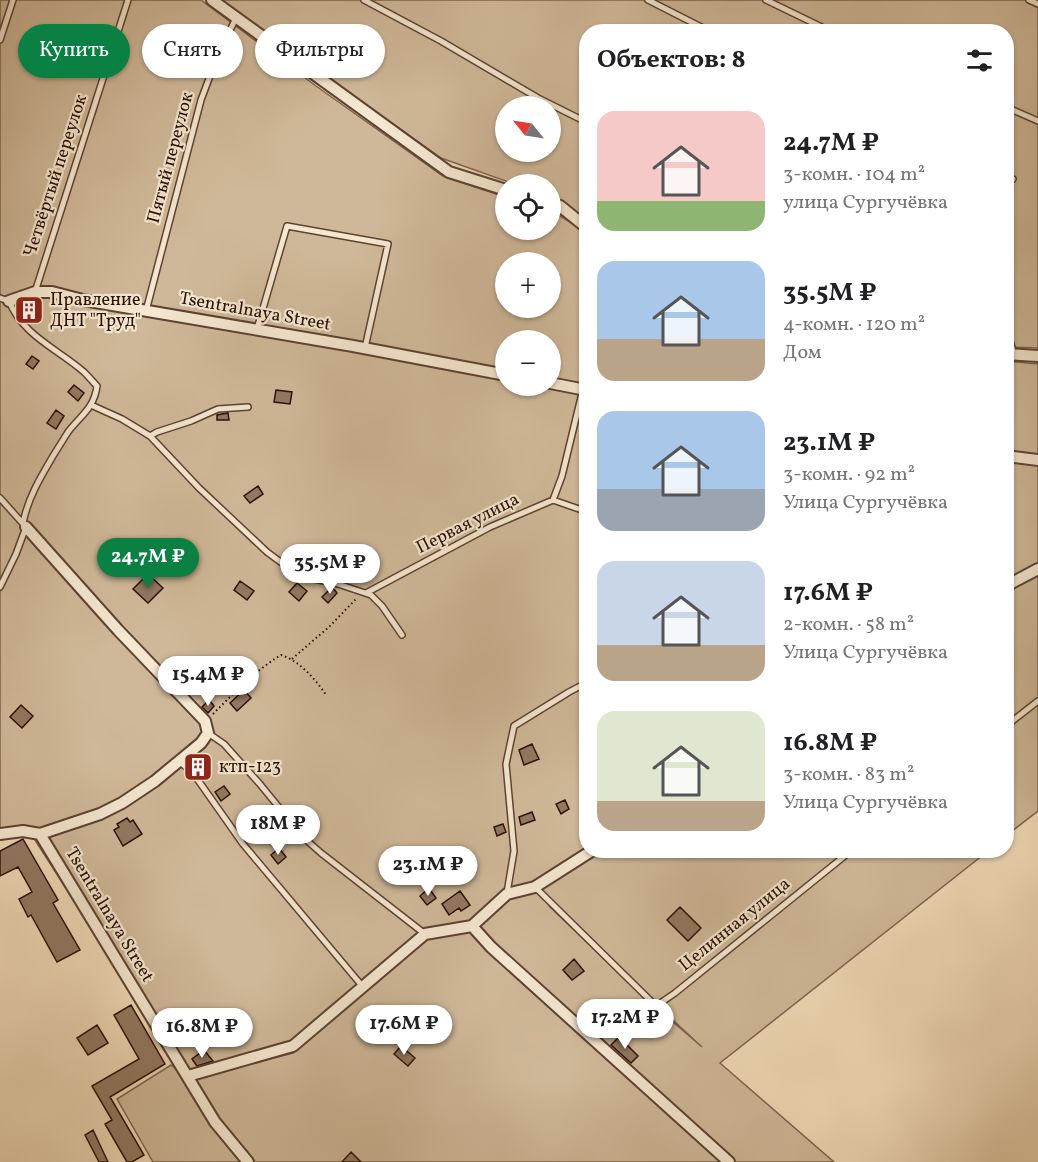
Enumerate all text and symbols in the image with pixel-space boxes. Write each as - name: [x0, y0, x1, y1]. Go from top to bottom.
- chip: Купить: [18, 24, 130, 78]
- chip: Снять: [142, 24, 243, 78]
- chip: Фильтры: [255, 24, 385, 78]
- text: Объектов: 8: [597, 42, 746, 78]
- icon: filters: [963, 44, 996, 77]
- street label: Пятый переулок: [141, 89, 201, 226]
- street label: Четвёртый переулок: [18, 91, 94, 261]
- north arrow: [495, 96, 561, 162]
- map controls: [495, 96, 561, 396]
- text: 24.7M ₽: [783, 125, 879, 161]
- icon: home: [645, 135, 717, 207]
- text: 3-комн. · 104 m²: [783, 161, 925, 189]
- button: locate: [495, 174, 561, 240]
- text: улица Сургучёвка: [783, 189, 948, 217]
- button: +: [495, 252, 561, 318]
- text: 35.5M ₽: [783, 275, 877, 311]
- icon: home: [645, 285, 717, 357]
- street label: Tsentralnaya Street: [177, 286, 333, 338]
- place label: Правление ДНТ "Труд": [50, 288, 141, 334]
- building icon: Правление ДНТ "Труд": [13, 294, 45, 326]
- text: 4-комн. · 120 m²: [783, 311, 925, 339]
- button: −: [495, 330, 561, 396]
- text: Дом: [783, 339, 822, 367]
- text: 23.1M ₽: [783, 425, 875, 461]
- icon: home: [645, 435, 717, 507]
- text: 3-комн. · 92 m²: [783, 461, 915, 489]
- street label: Первая улица: [412, 487, 524, 561]
- text: Улица Сургучёвка: [783, 489, 948, 517]
- pin: 24.7M ₽: [93, 538, 203, 589]
- text: 24.7M ₽: [111, 543, 185, 571]
- pin: 35.5M ₽: [275, 544, 385, 595]
- text: 35.5M ₽: [294, 549, 366, 577]
- text: 17.6M ₽: [783, 575, 873, 611]
- icon: home: [645, 585, 717, 657]
- text: 2-комн. · 58 m²: [783, 611, 914, 639]
- text: Улица Сургучёвка: [783, 639, 948, 667]
- pin: 15.4M ₽: [153, 656, 263, 707]
- text: 15.4M ₽: [172, 661, 244, 689]
- text: 16.8M ₽: [783, 725, 877, 761]
- icon: home: [645, 735, 717, 807]
- building icon: ктп-123: [182, 751, 214, 783]
- place label: ктп-123: [219, 755, 281, 780]
- text: 3-комн. · 83 m²: [783, 761, 914, 789]
- text: Улица Сургучёвка: [783, 789, 948, 817]
- pin: 18M ₽: [236, 805, 320, 856]
- text: 18M ₽: [250, 810, 306, 838]
- street label: Tsentralnaya Street: [59, 843, 159, 987]
- pin: 23.1M ₽: [373, 846, 483, 897]
- text: 23.1M ₽: [392, 851, 464, 879]
- street label: Целинная улица: [674, 872, 796, 978]
- pin: 17.2M ₽: [570, 999, 680, 1050]
- text: 17.2M ₽: [591, 1004, 659, 1032]
- pin: 17.6M ₽: [349, 1005, 459, 1056]
- pin: 16.8M ₽: [147, 1008, 257, 1059]
- text: 17.6M ₽: [369, 1010, 439, 1038]
- text: 16.8M ₽: [166, 1013, 238, 1041]

